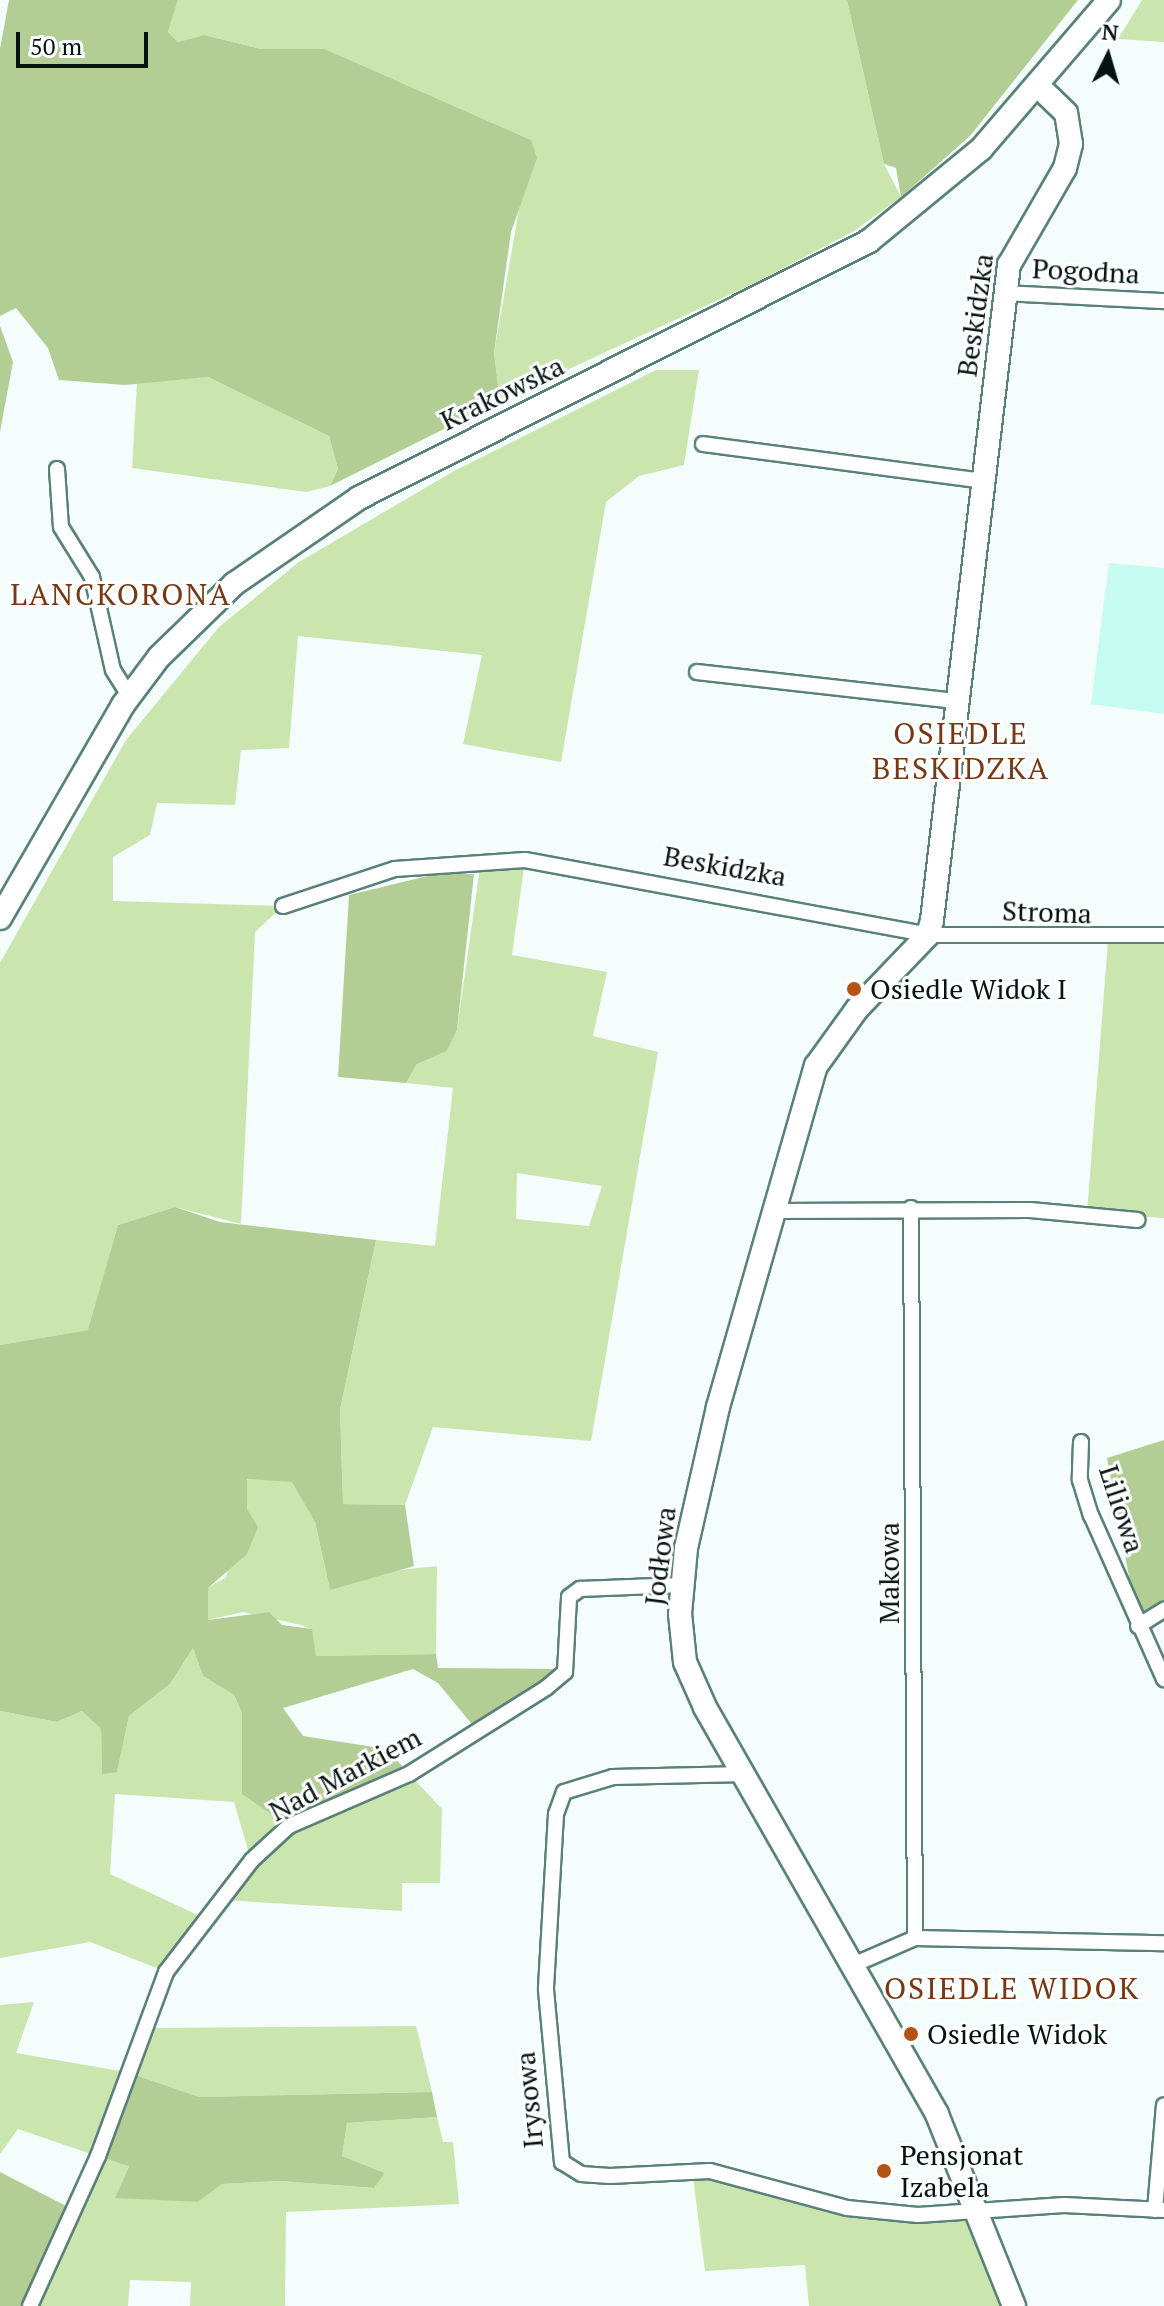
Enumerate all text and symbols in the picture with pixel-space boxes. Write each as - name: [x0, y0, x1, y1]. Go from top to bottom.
- scale bar: [20, 16, 152, 66]
- north arrow: [1068, 16, 1148, 96]
- text: N: [1101, 16, 1120, 47]
- text: 50 m: [30, 30, 82, 62]
- street label: Beskidzka: [950, 251, 1000, 379]
- street label: Pogodna: [1031, 251, 1141, 291]
- street label: Krakowska: [435, 349, 569, 437]
- district label: LANCKORONA: [10, 576, 232, 612]
- district label: OSIEDLE BESKIDZKA: [872, 715, 1050, 786]
- street label: Beskidzka: [661, 839, 789, 893]
- street label: Stroma: [1001, 894, 1093, 930]
- place label: Osiedle Widok I: [870, 972, 1067, 1006]
- marker: Osiedle Widok I: [845, 980, 863, 998]
- street label: Liliowa: [1092, 1461, 1152, 1557]
- street label: Jodłowa: [637, 1505, 683, 1607]
- street label: Makowa: [872, 1522, 906, 1624]
- street label: Nad Markiem: [263, 1720, 427, 1828]
- district label: OSIEDLE WIDOK: [884, 1970, 1140, 2006]
- place label: Osiedle Widok: [927, 2017, 1107, 2051]
- marker: Osiedle Widok: [902, 2025, 920, 2043]
- street label: Irysowa: [508, 2050, 550, 2150]
- place label: Pensjonat Izabela: [900, 2138, 1023, 2204]
- marker: Pensjonat Izabela: [875, 2162, 893, 2180]

